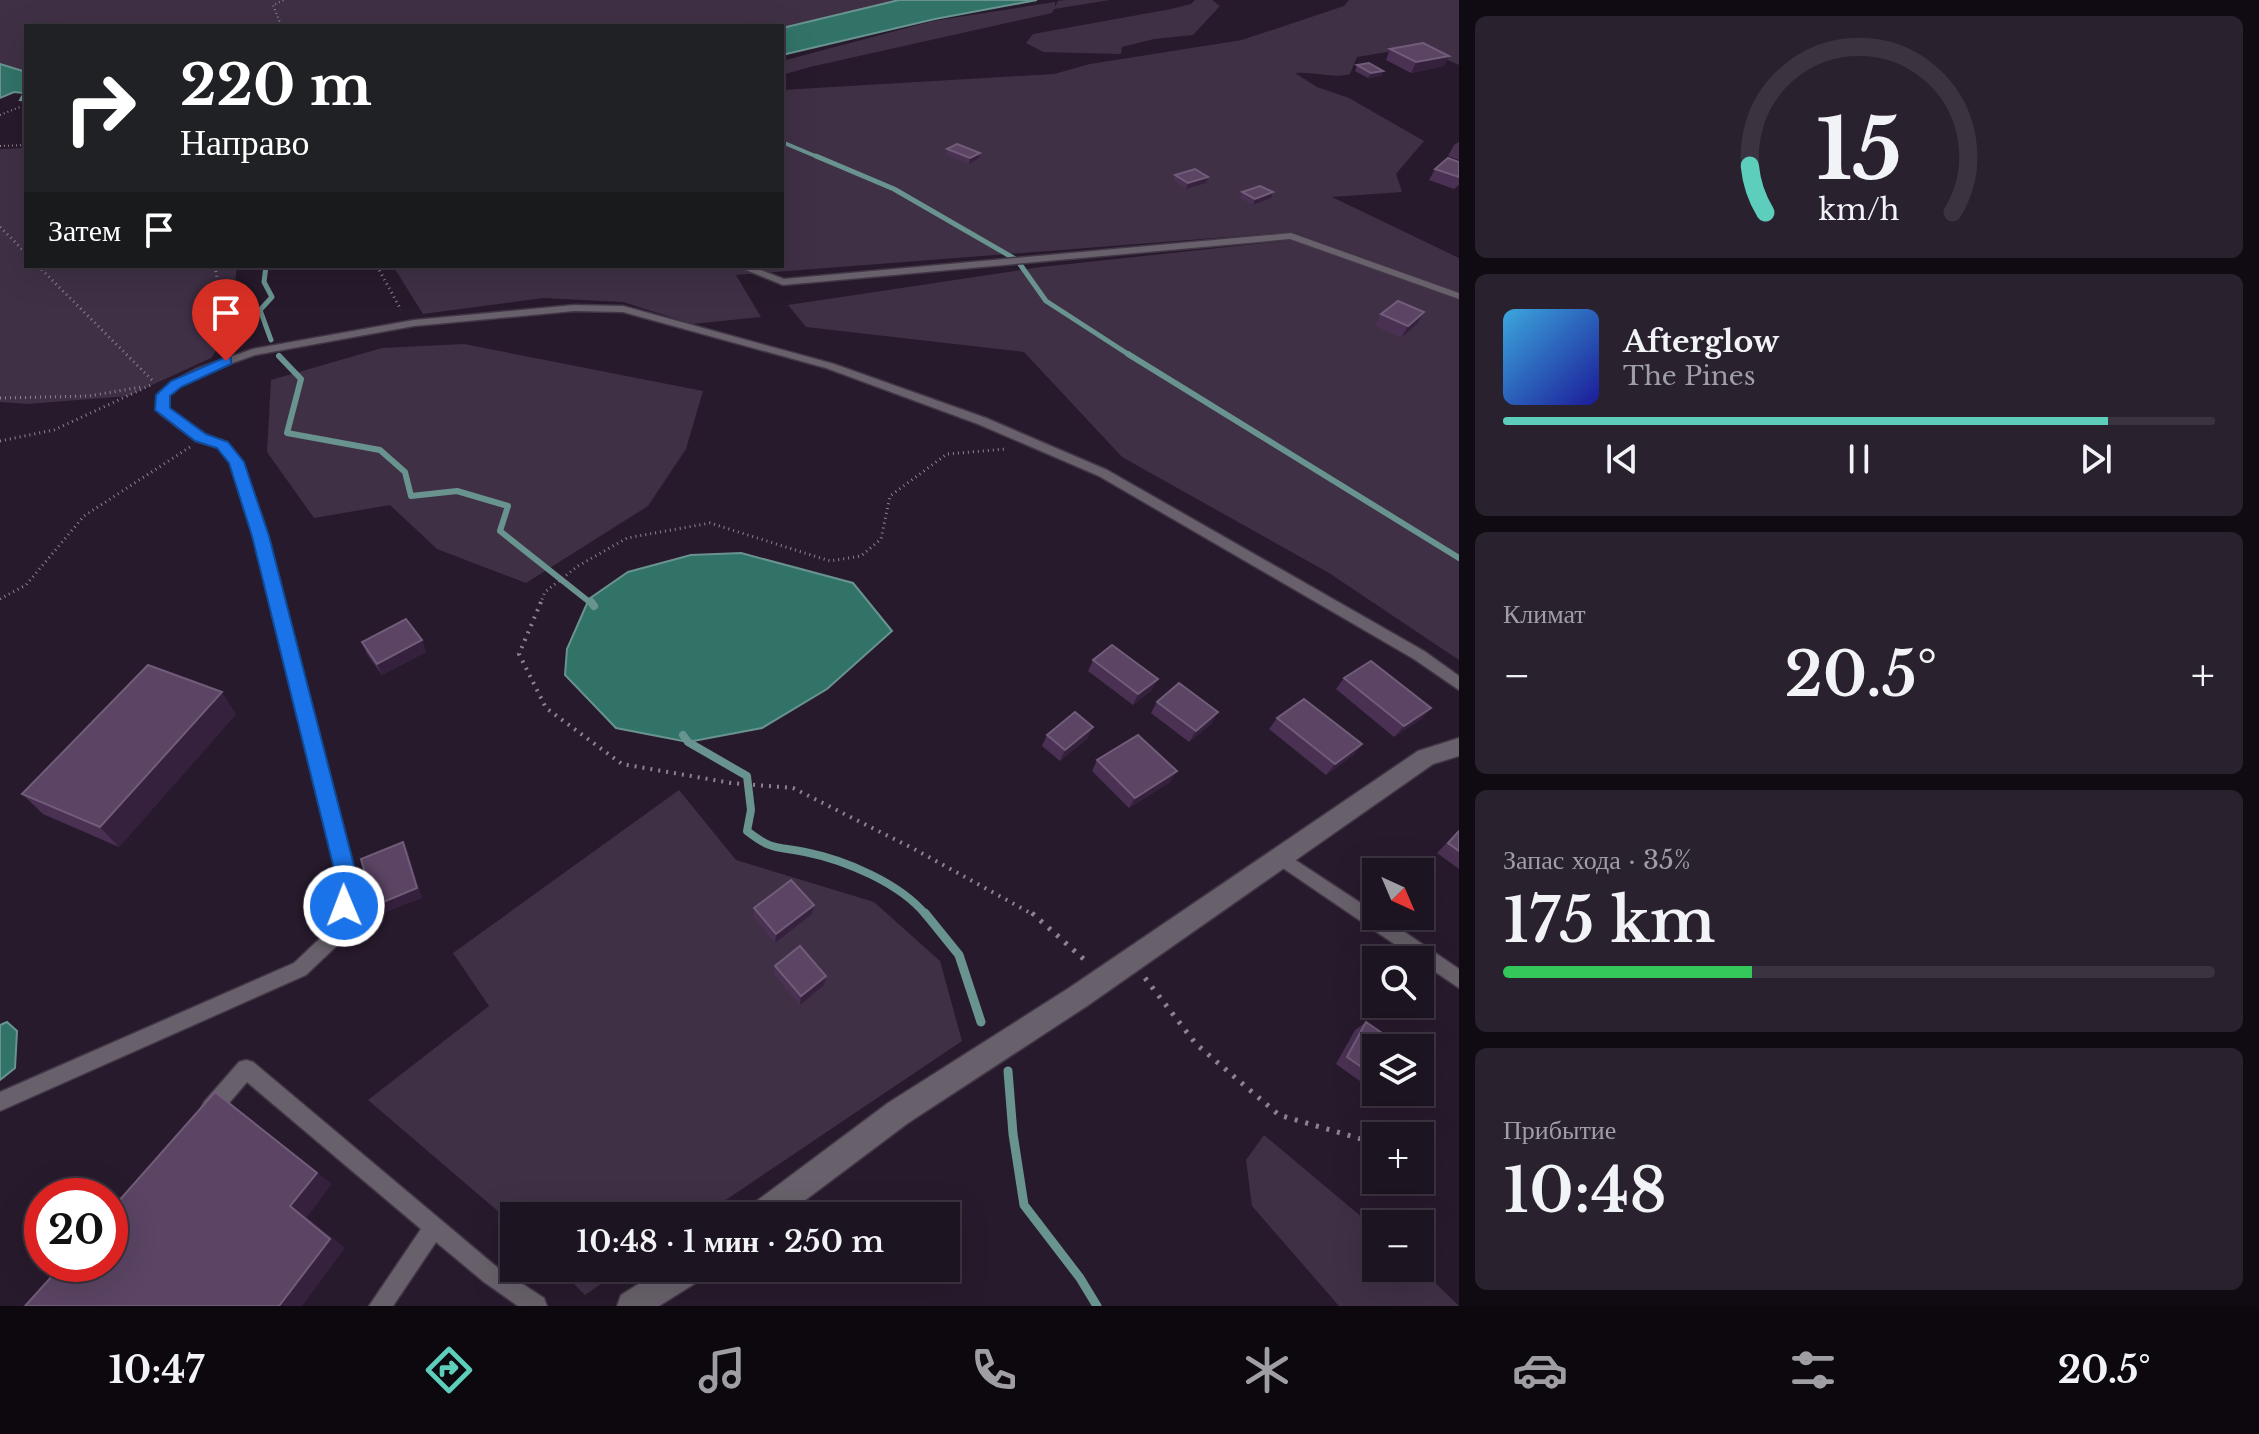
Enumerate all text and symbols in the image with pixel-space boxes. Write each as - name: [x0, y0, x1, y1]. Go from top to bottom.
- text: 220 m: [180, 51, 372, 120]
- icon: right: [48, 56, 152, 160]
- text: 15: [1816, 98, 1902, 201]
- text: Направо: [180, 120, 310, 165]
- text: km/h: [1818, 192, 1900, 228]
- icon: arrive: [137, 208, 181, 252]
- text: Затем: [48, 212, 121, 249]
- pin: [192, 279, 260, 361]
- icon: arrive: [204, 291, 248, 335]
- text: Afterglow: [1623, 323, 1779, 360]
- text: The Pines: [1623, 360, 1755, 392]
- icon: previous: [1600, 437, 1644, 481]
- icon: pause: [1837, 437, 1881, 481]
- icon: next: [2074, 437, 2118, 481]
- text: Климат: [1503, 598, 1586, 630]
- text: 20.5°: [1784, 638, 1937, 712]
- text: −: [1503, 648, 1531, 703]
- text: +: [2191, 648, 2215, 703]
- text: Запас хода · 35%: [1503, 844, 1691, 876]
- north arrow: [1362, 858, 1434, 930]
- map controls: [1362, 858, 1434, 1282]
- position arrow: [302, 864, 386, 948]
- text: 175 km: [1503, 884, 1715, 958]
- button: search: [1362, 946, 1434, 1018]
- button: layers: [1362, 1034, 1434, 1106]
- text: Прибытие: [1503, 1114, 1616, 1146]
- button: +: [1362, 1122, 1434, 1194]
- text: 10:48: [1503, 1154, 1667, 1228]
- speed limit sign: 20: [24, 1178, 128, 1282]
- button: −: [1362, 1210, 1434, 1282]
- text: 10:48 · 1 мин · 250 m: [576, 1223, 884, 1260]
- icon: directions: [421, 1342, 477, 1398]
- icon: music: [694, 1342, 750, 1398]
- icon: phone: [966, 1342, 1022, 1398]
- icon: climate: [1239, 1342, 1295, 1398]
- icon: car: [1512, 1342, 1568, 1398]
- icon: filters: [1785, 1342, 1841, 1398]
- text: 10:47: [108, 1348, 204, 1393]
- text: 20.5°: [2058, 1348, 2151, 1393]

